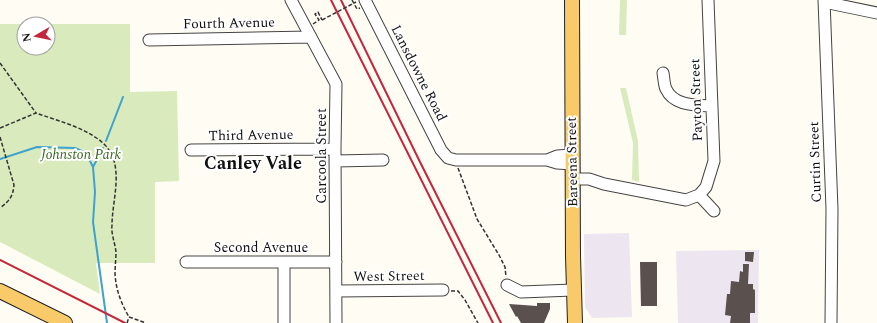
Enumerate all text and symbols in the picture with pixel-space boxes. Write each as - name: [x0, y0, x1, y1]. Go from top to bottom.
- street label: Fourth Avenue: [183, 12, 275, 34]
- north arrow: [16, 16, 56, 56]
- street label: Lansdowne Road: [386, 21, 452, 125]
- text: N: [18, 32, 36, 43]
- street label: Payton Street: [684, 58, 708, 142]
- street label: Carcoola Street: [311, 108, 332, 204]
- street label: Bareena Street: [561, 117, 583, 207]
- street label: Curtin Street: [803, 121, 827, 203]
- street label: Third Avenue: [208, 124, 294, 146]
- park label: Johnston Park: [40, 144, 122, 165]
- district label: Canley Vale: [204, 150, 302, 177]
- street label: Second Avenue: [214, 237, 308, 258]
- street label: West Street: [353, 265, 425, 287]

